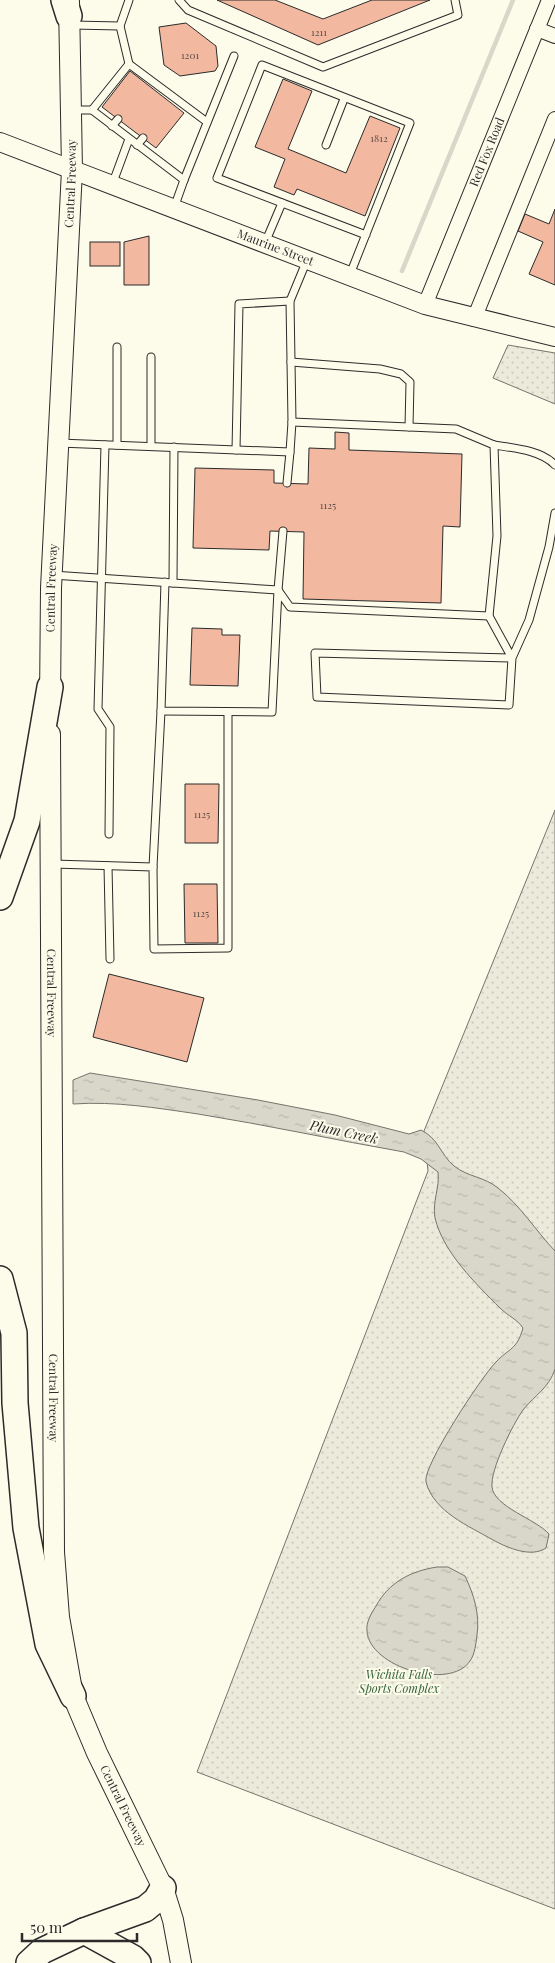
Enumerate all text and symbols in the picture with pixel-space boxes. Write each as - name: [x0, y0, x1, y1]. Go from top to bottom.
- house number: 1211: [311, 25, 327, 39]
- house number: 1201: [181, 48, 199, 62]
- street label: Red Fox Road: [465, 115, 507, 189]
- house number: 1812: [370, 131, 388, 145]
- street label: Central Freeway: [60, 139, 79, 228]
- street label: Maurine Street: [235, 225, 317, 269]
- house number: 1125: [320, 498, 336, 512]
- street label: Central Freeway: [42, 543, 60, 632]
- house number: 1125: [194, 807, 210, 821]
- house number: 1125: [193, 906, 209, 920]
- street label: Central Freeway: [44, 949, 60, 1037]
- water label: Plum Creek: [307, 1115, 380, 1148]
- street label: Central Freeway: [46, 1354, 62, 1442]
- park label: Wichita Falls Sports Complex: [358, 1666, 440, 1696]
- street label: Central Freeway: [97, 1762, 150, 1849]
- scale bar: [22, 1910, 138, 1942]
- text: 50 m: [30, 1917, 63, 1937]

